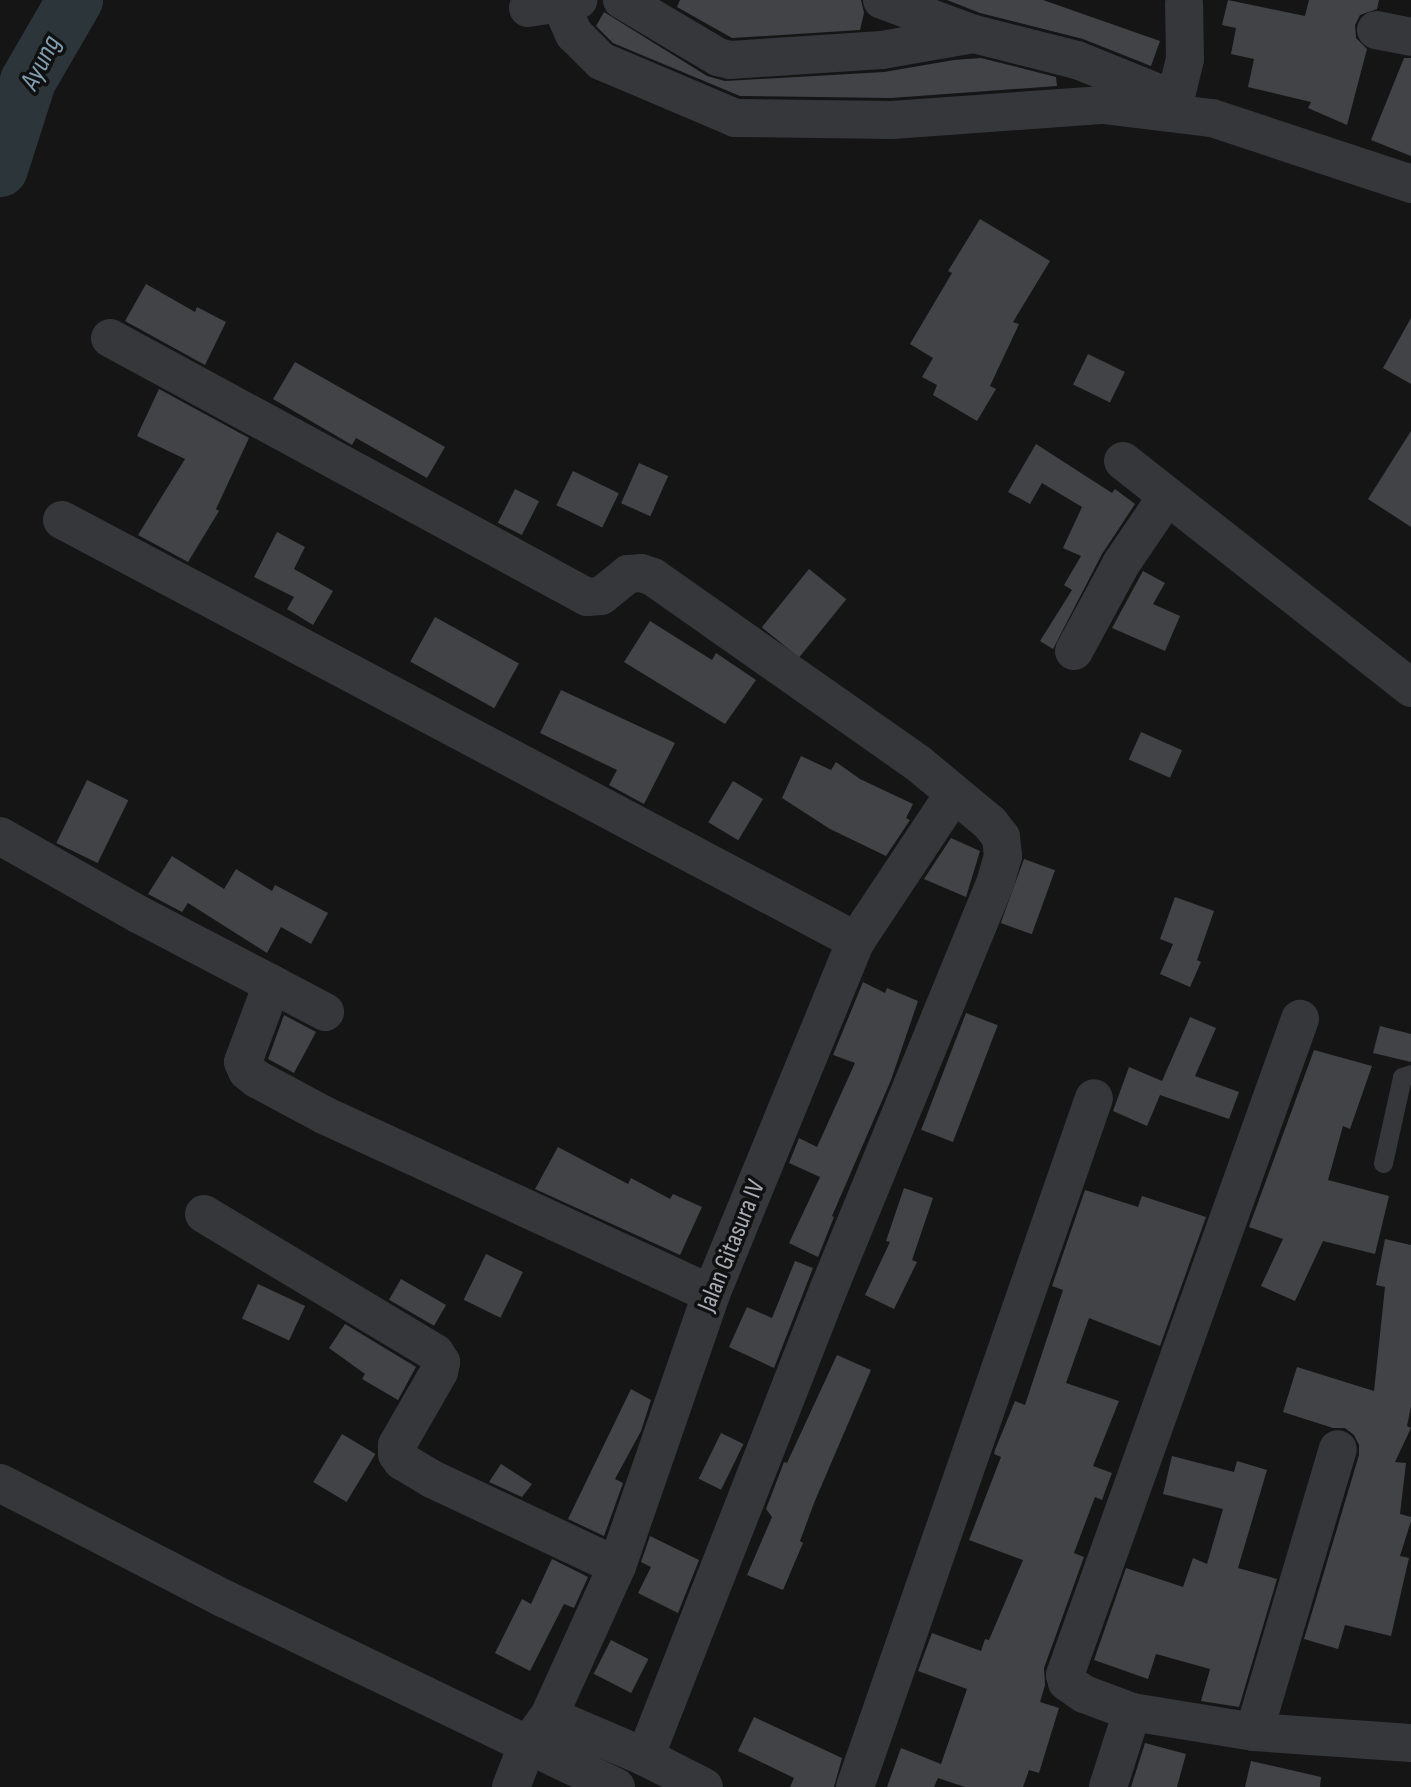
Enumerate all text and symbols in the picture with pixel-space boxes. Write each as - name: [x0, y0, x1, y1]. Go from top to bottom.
- water label: Ayung: [13, 30, 69, 96]
- street label: Jalan Gitasura IV: [691, 1176, 773, 1316]

